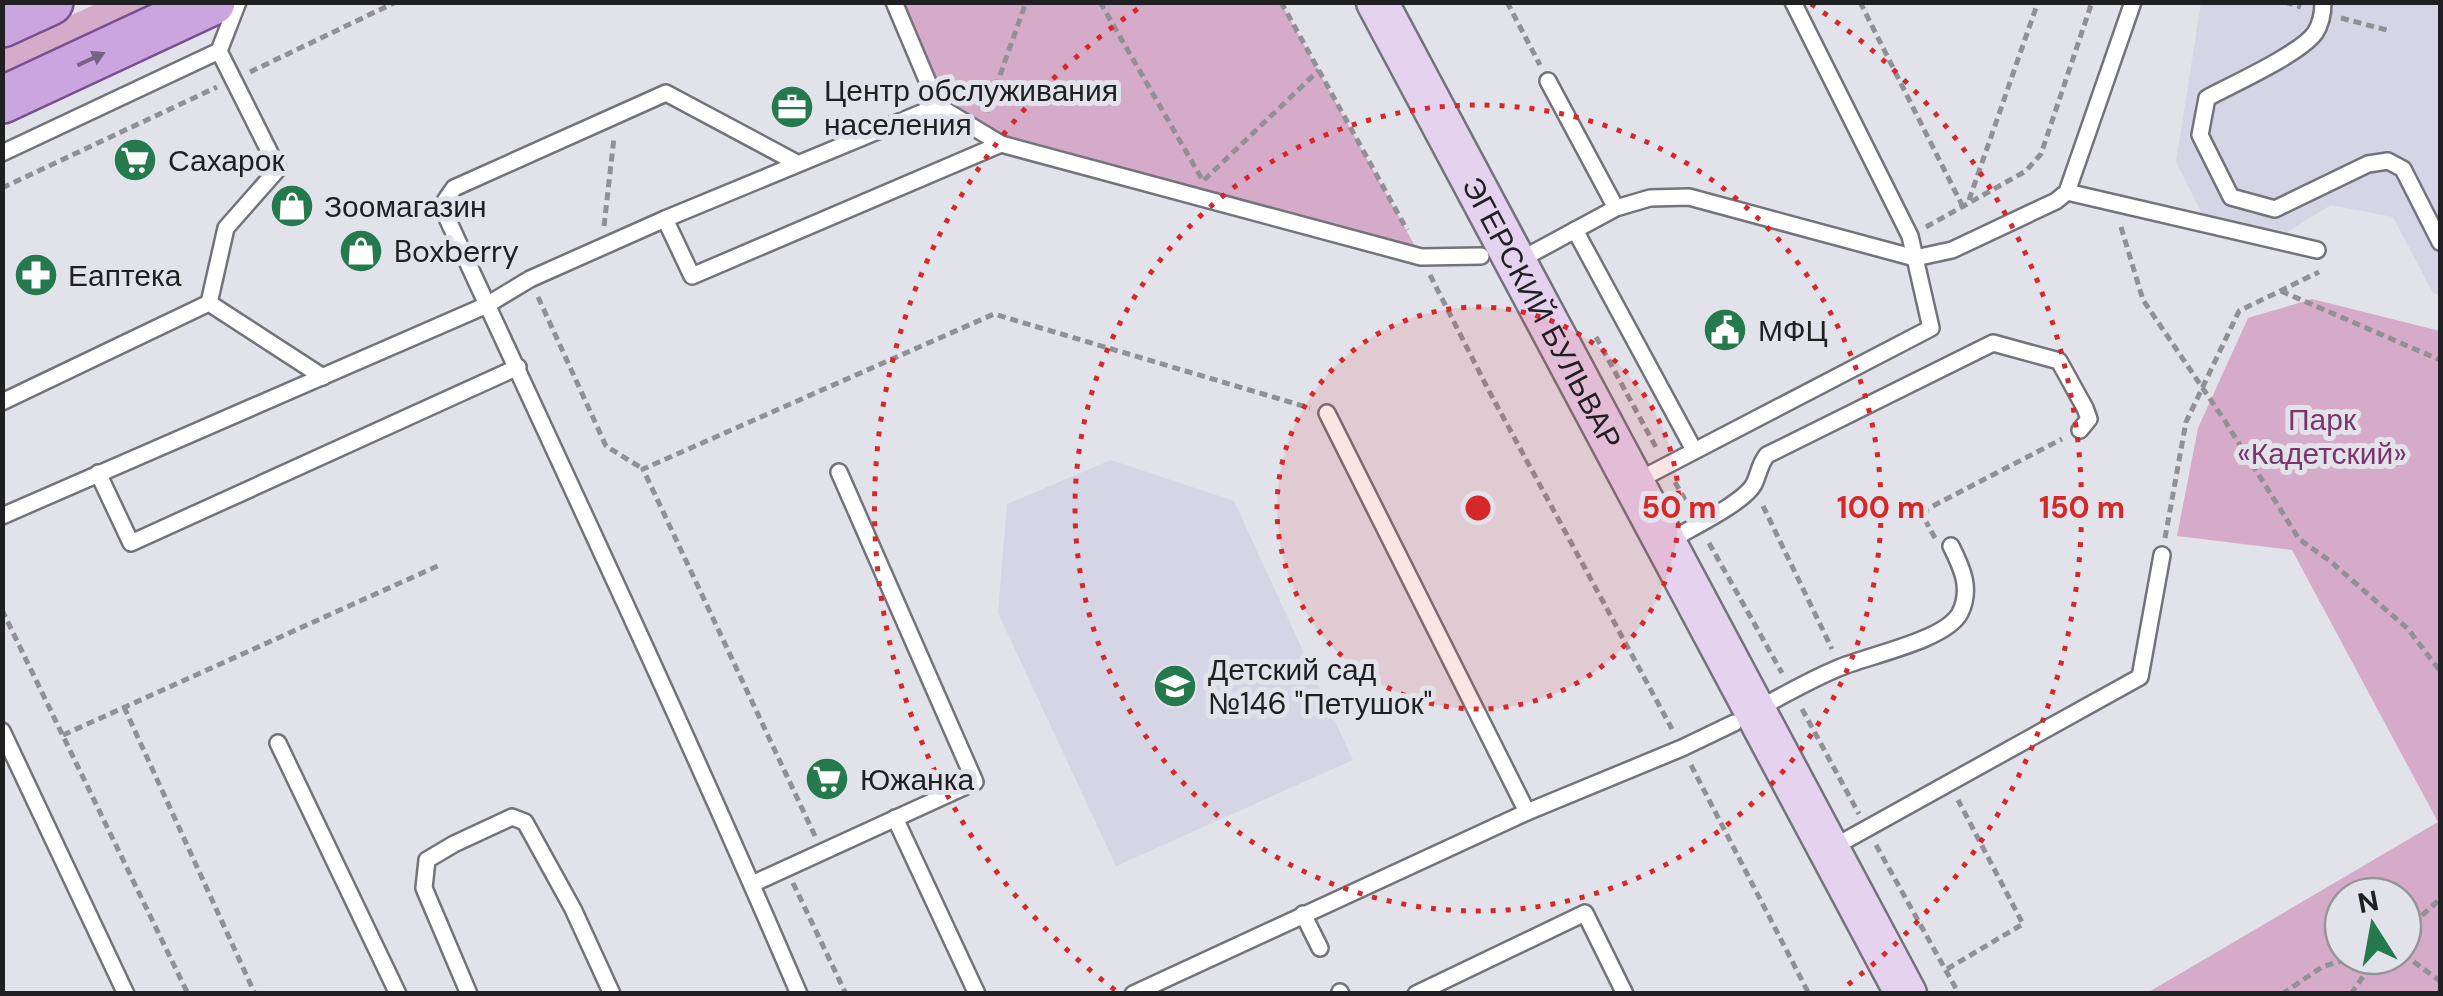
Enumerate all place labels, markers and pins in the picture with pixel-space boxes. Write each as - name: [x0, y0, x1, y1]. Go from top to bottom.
- place label: Центр обслуживания населения: [824, 71, 1118, 144]
- office icon: Центр обслуживания населения: [769, 84, 815, 130]
- supermarket icon: Сахарок: [112, 137, 158, 183]
- place label: Сахарок: [168, 141, 285, 180]
- shop icon: Зоомагазин: [269, 183, 315, 229]
- place label: Зоомагазин: [324, 187, 487, 226]
- shop icon: Boxberry: [338, 228, 384, 274]
- place label: Boxberry: [394, 232, 519, 271]
- pharmacy icon: Еаптека: [13, 252, 59, 298]
- place label: Еаптека: [68, 256, 182, 295]
- public building icon: МФЦ: [1702, 307, 1748, 353]
- place label: МФЦ: [1758, 311, 1828, 350]
- centre of rings: [1460, 490, 1496, 526]
- place label: Детский сад №146 "Петушок": [1208, 650, 1432, 723]
- school or university icon: Детский сад №146 "Петушок": [1152, 663, 1198, 709]
- supermarket icon: Южанка: [804, 756, 850, 802]
- place label: Южанка: [860, 760, 974, 799]

